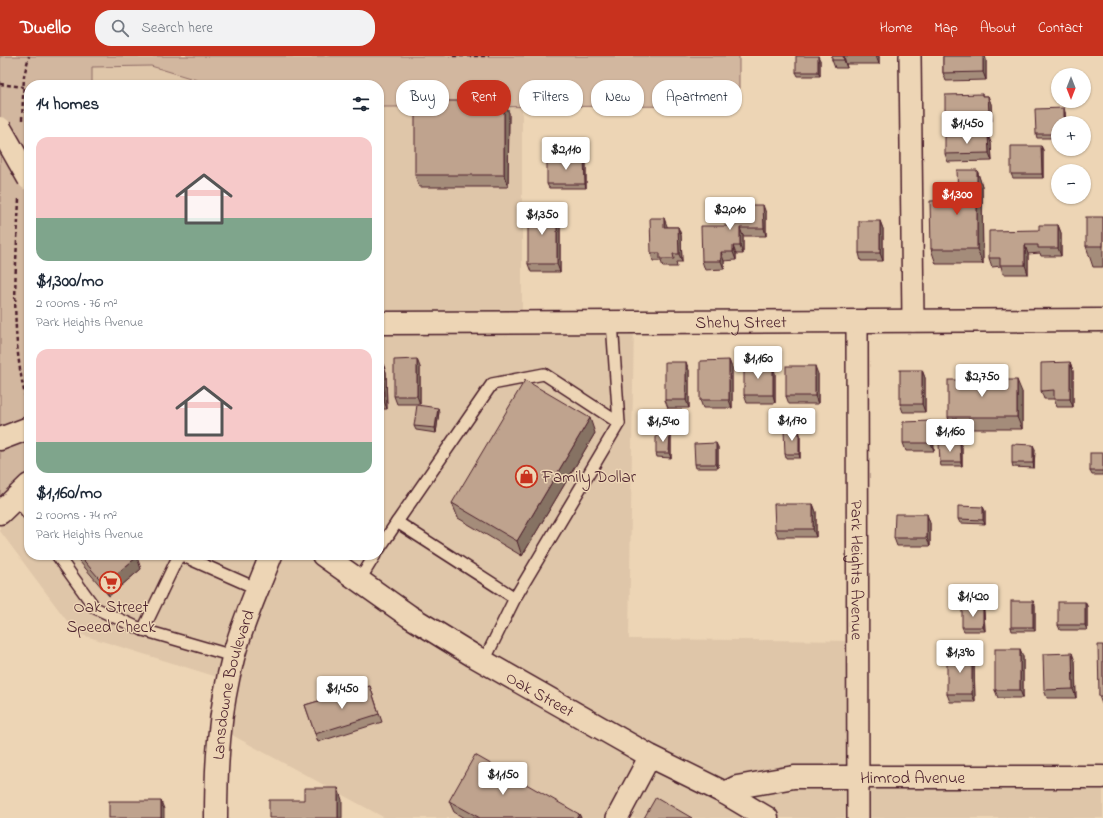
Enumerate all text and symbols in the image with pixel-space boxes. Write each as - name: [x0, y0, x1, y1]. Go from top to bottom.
- search box: [95, 10, 375, 46]
- text: Dwello: [20, 15, 71, 42]
- icon: search: [109, 17, 131, 39]
- text: Search here: [141, 17, 213, 39]
- text: Home: [880, 18, 912, 39]
- text: Map: [934, 18, 958, 39]
- text: About: [980, 18, 1016, 39]
- text: Contact: [1038, 18, 1083, 39]
- north arrow: [1051, 68, 1091, 108]
- map controls: [1051, 68, 1091, 204]
- chip: Buy: [396, 80, 449, 116]
- chip: Rent: [457, 80, 511, 116]
- chip: Filters: [519, 80, 583, 116]
- chip: New: [591, 80, 644, 116]
- chip: Apartment: [652, 80, 742, 116]
- text: 14 homes: [36, 92, 99, 117]
- icon: filters: [350, 93, 372, 115]
- pin: $1,450: [934, 111, 1000, 145]
- text: $1,450: [951, 114, 983, 133]
- button: +: [1051, 116, 1091, 156]
- pin: $2,110: [533, 137, 599, 171]
- text: $2,110: [551, 140, 581, 159]
- icon: home: [168, 163, 240, 235]
- button: −: [1051, 164, 1091, 204]
- pin: $1,300: [924, 182, 990, 216]
- text: $1,300: [942, 185, 972, 204]
- pin: $2,010: [697, 197, 763, 231]
- text: $2,010: [714, 200, 746, 219]
- pin: $1,350: [509, 202, 575, 236]
- text: $1,350: [526, 205, 558, 224]
- text: $1,300/mo: [36, 269, 104, 294]
- text: 2 rooms · 76 m²: [36, 294, 118, 313]
- street label: Shehy Street: [695, 310, 787, 337]
- text: Park Heights Avenue: [36, 313, 143, 332]
- pin: $1,160: [725, 346, 791, 380]
- text: $1,160: [743, 349, 773, 368]
- pin: $2,750: [949, 364, 1015, 398]
- text: $2,750: [965, 367, 999, 386]
- icon: home: [168, 375, 240, 447]
- pin: $1,170: [759, 408, 825, 442]
- pin: $1,540: [630, 409, 696, 443]
- text: $1,170: [777, 411, 807, 430]
- text: $1,540: [647, 412, 679, 431]
- pin: $1,160: [917, 419, 983, 453]
- text: $1,160: [935, 422, 965, 441]
- shop icon: Family Dollar: [513, 463, 539, 489]
- place label: Family Dollar: [541, 465, 637, 491]
- text: $1,160/mo: [36, 481, 102, 506]
- street label: Park Heights Avenue: [841, 500, 869, 640]
- text: 2 rooms · 74 m²: [36, 506, 117, 525]
- text: Park Heights Avenue: [36, 525, 143, 544]
- supermarket icon: Oak Street Speed Check: [98, 569, 124, 595]
- pin: $1,420: [940, 584, 1006, 618]
- text: $1,420: [957, 587, 989, 606]
- place label: Oak Street Speed Check: [66, 595, 156, 640]
- street label: Lansdowne Boulevard: [207, 606, 262, 761]
- pin: $1,390: [927, 640, 993, 674]
- text: $1,390: [945, 643, 975, 662]
- street label: Oak Street: [501, 666, 579, 724]
- pin: $1,450: [309, 676, 375, 710]
- text: $1,450: [326, 679, 358, 698]
- pin: $1,150: [470, 762, 536, 796]
- text: $1,150: [487, 765, 519, 784]
- street label: Himrod Avenue: [860, 766, 966, 791]

